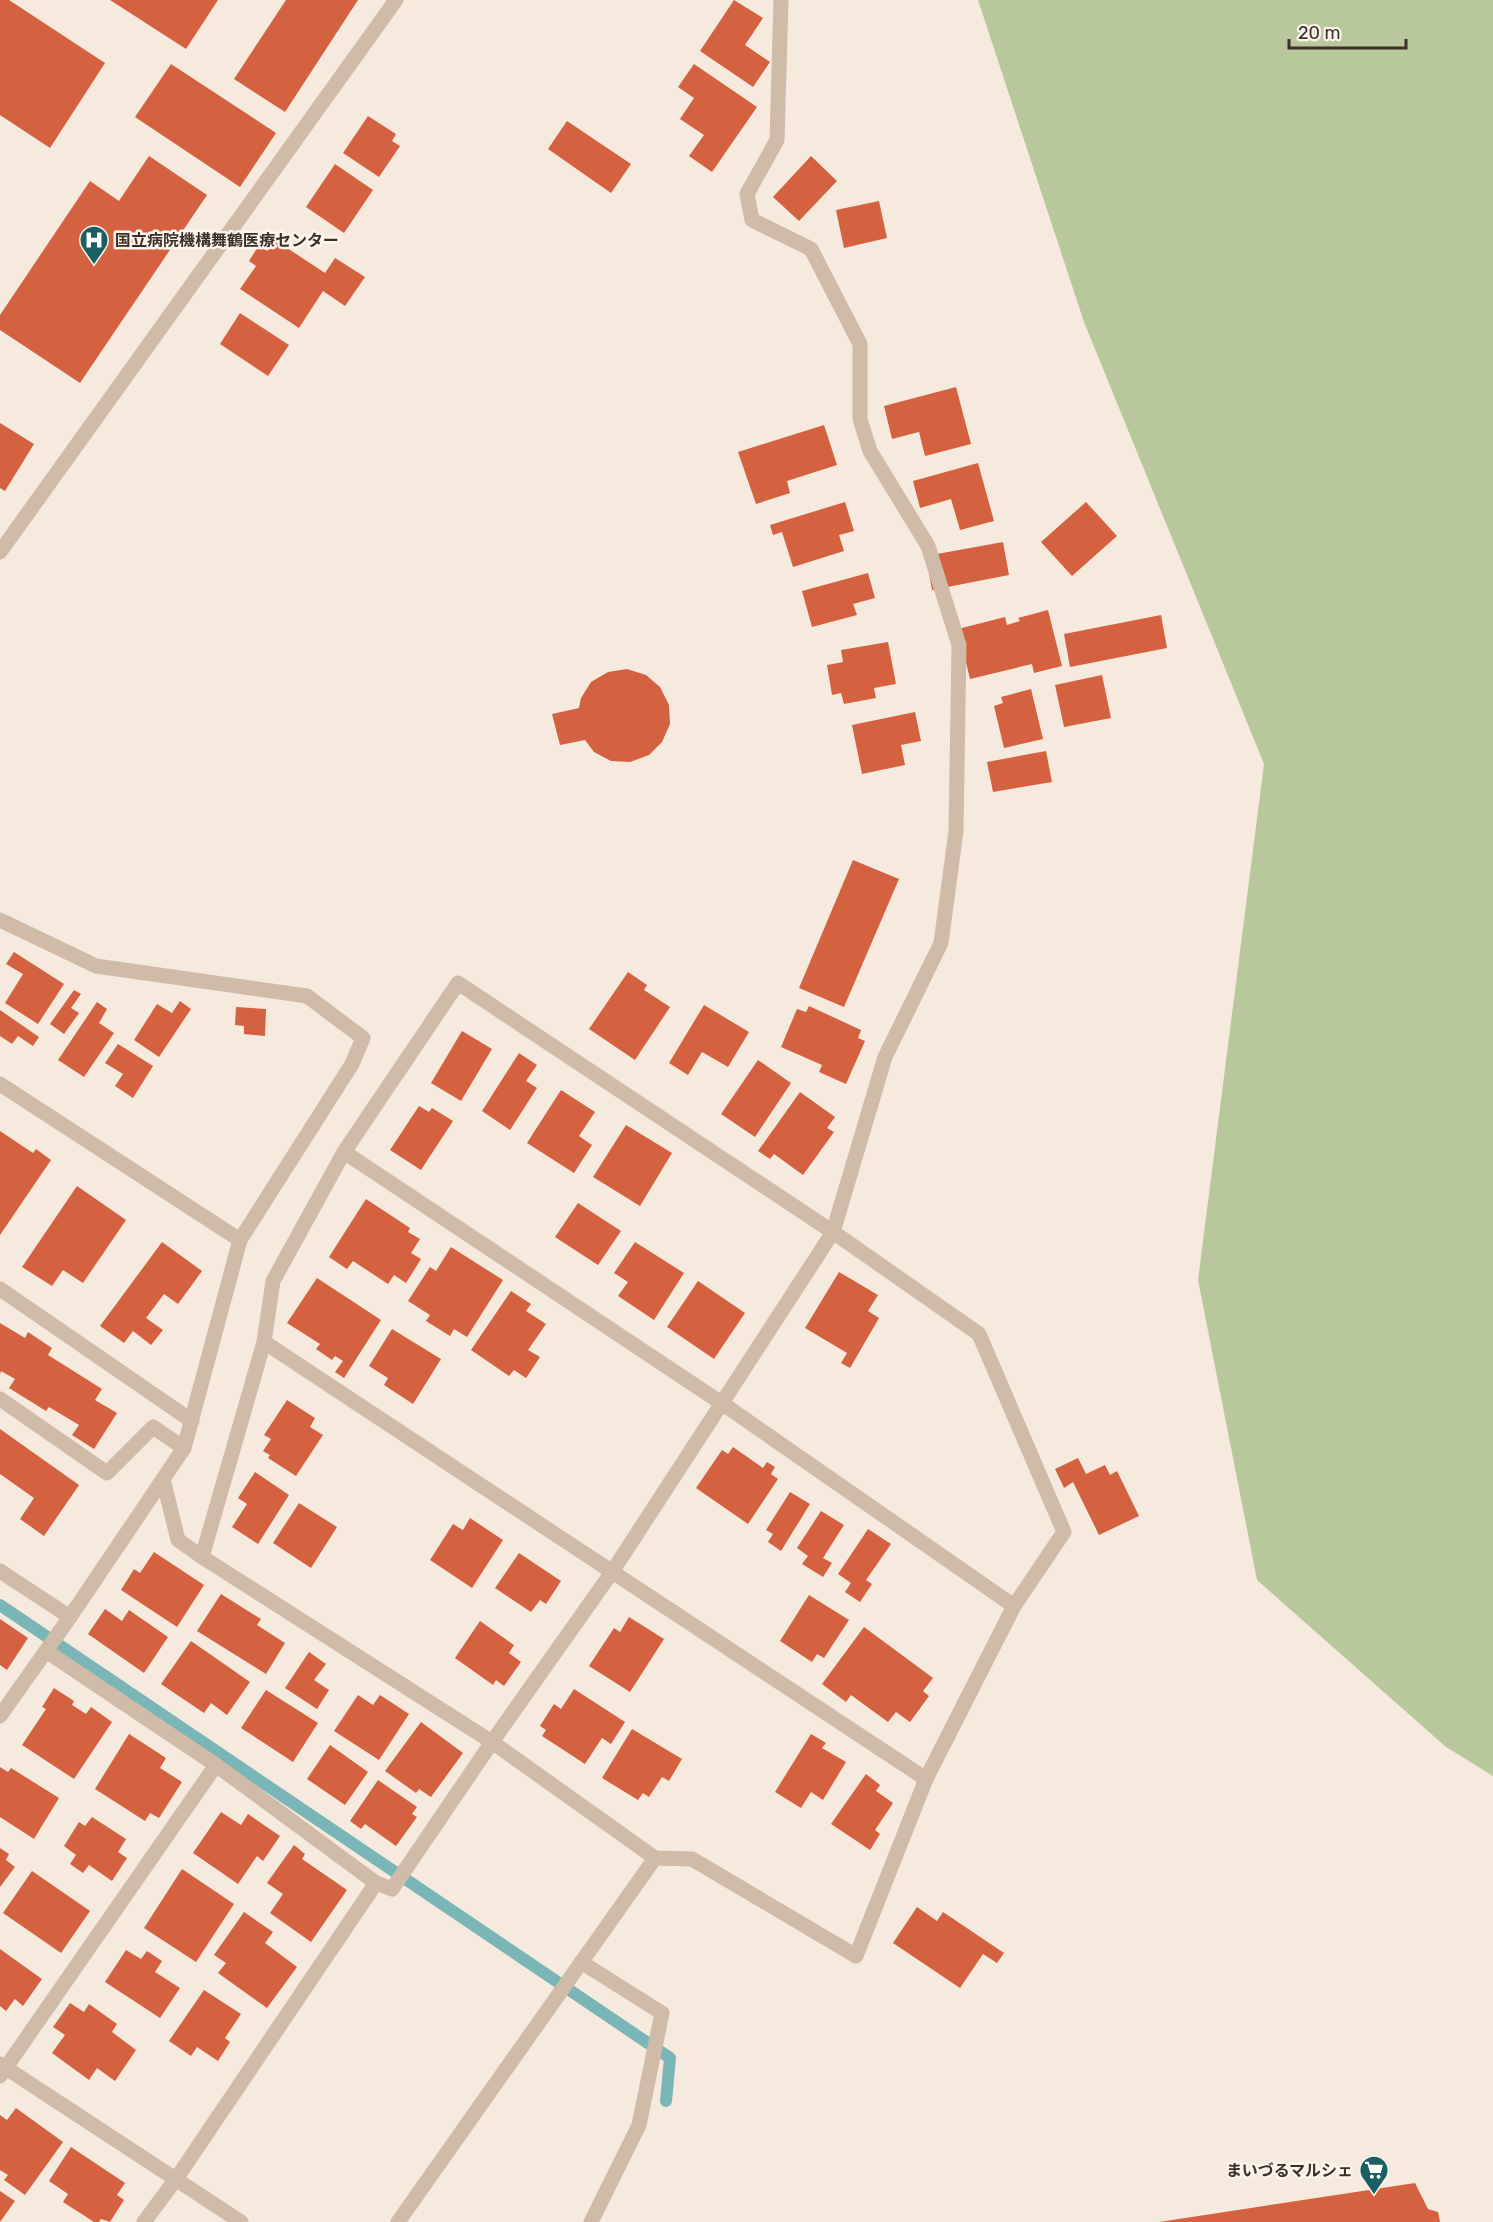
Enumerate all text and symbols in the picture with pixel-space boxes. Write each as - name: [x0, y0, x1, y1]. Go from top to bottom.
- scale bar: [1289, 12, 1406, 50]
- text: 20 m: [1298, 22, 1340, 44]
- hospital icon: 国立病院機構舞鶴医療センター: [78, 224, 110, 266]
- place label: 国立病院機構舞鶴医療センター: [115, 231, 339, 250]
- supermarket icon: まいづるマルシェ: [1358, 2154, 1390, 2196]
- place label: まいづるマルシェ: [1226, 2161, 1353, 2180]

